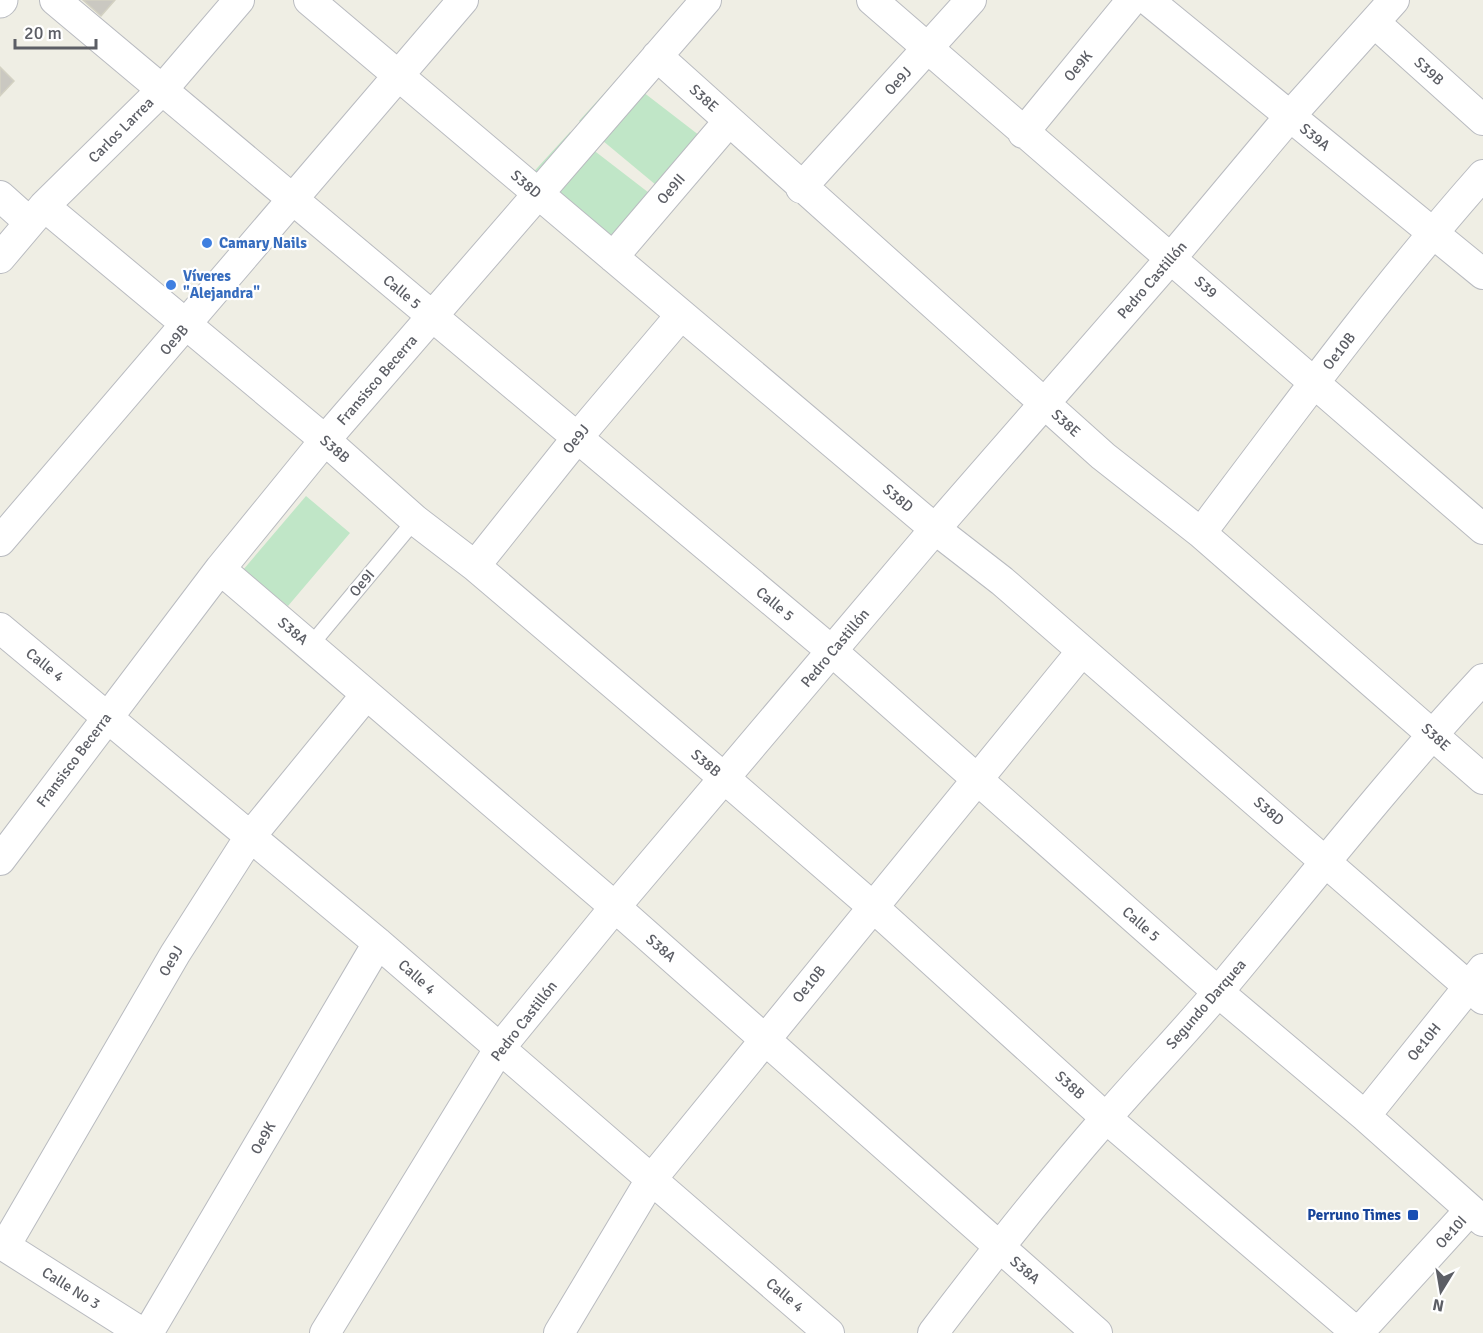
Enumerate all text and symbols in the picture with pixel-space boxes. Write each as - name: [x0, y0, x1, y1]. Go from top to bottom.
- scale bar: [15, 12, 96, 50]
- text: 20 m: [24, 22, 62, 44]
- street label: Oe9K: [1060, 47, 1096, 85]
- street label: S39B: [1410, 53, 1448, 89]
- street label: Oe9J: [881, 63, 915, 99]
- street label: S38E: [686, 80, 722, 116]
- street label: Carlos Larrea: [85, 94, 157, 166]
- street label: S39A: [1296, 119, 1334, 155]
- street label: S38D: [507, 166, 545, 202]
- street label: Oe9II: [653, 170, 689, 208]
- place label: Camary Nails: [219, 234, 307, 252]
- marker: Camary Nails: [200, 236, 214, 250]
- street label: Pedro Castillón: [1113, 238, 1191, 322]
- place label: Víveres "Alejandra": [183, 267, 260, 302]
- street label: Calle 5: [379, 271, 425, 313]
- street label: S39: [1191, 272, 1221, 302]
- marker: Víveres "Alejandra": [164, 278, 178, 292]
- street label: Oe9B: [156, 321, 192, 359]
- street label: Oe10B: [1319, 329, 1359, 373]
- street label: Fransisco Becerra: [333, 331, 421, 429]
- street label: S38E: [1048, 405, 1084, 441]
- street label: Oe9J: [559, 421, 593, 457]
- street label: S38B: [316, 431, 354, 467]
- street label: S38D: [879, 480, 917, 516]
- street label: Oe9I: [345, 566, 379, 600]
- street label: Calle 5: [752, 583, 798, 625]
- street label: Pedro Castillón: [797, 605, 873, 691]
- street label: S38A: [274, 613, 312, 649]
- street label: Calle 4: [22, 644, 68, 686]
- street label: Fransisco Becerra: [33, 709, 115, 811]
- street label: S38E: [1418, 719, 1454, 755]
- street label: S38B: [687, 745, 725, 781]
- street label: S38D: [1250, 793, 1288, 829]
- street label: Calle 5: [1119, 903, 1163, 945]
- street label: S38A: [642, 930, 680, 966]
- street label: Oe9J: [155, 943, 187, 979]
- street label: Segundo Darquea: [1162, 955, 1250, 1053]
- street label: Calle 4: [395, 956, 439, 998]
- street label: Oe10B: [789, 962, 829, 1006]
- street label: Pedro Castillón: [487, 977, 561, 1065]
- street label: Oe10H: [1403, 1019, 1445, 1065]
- street label: S38B: [1051, 1067, 1089, 1103]
- street label: Oe9K: [247, 1119, 279, 1157]
- place label: Perruno Times: [1307, 1206, 1401, 1224]
- marker: Perruno Times: [1406, 1208, 1420, 1222]
- street label: Oe10I: [1432, 1212, 1470, 1252]
- street label: S38A: [1006, 1252, 1044, 1288]
- north arrow: [1411, 1261, 1471, 1321]
- street label: Calle No 3: [39, 1263, 103, 1313]
- street label: Calle 4: [762, 1274, 808, 1316]
- text: N: [1431, 1294, 1446, 1316]

